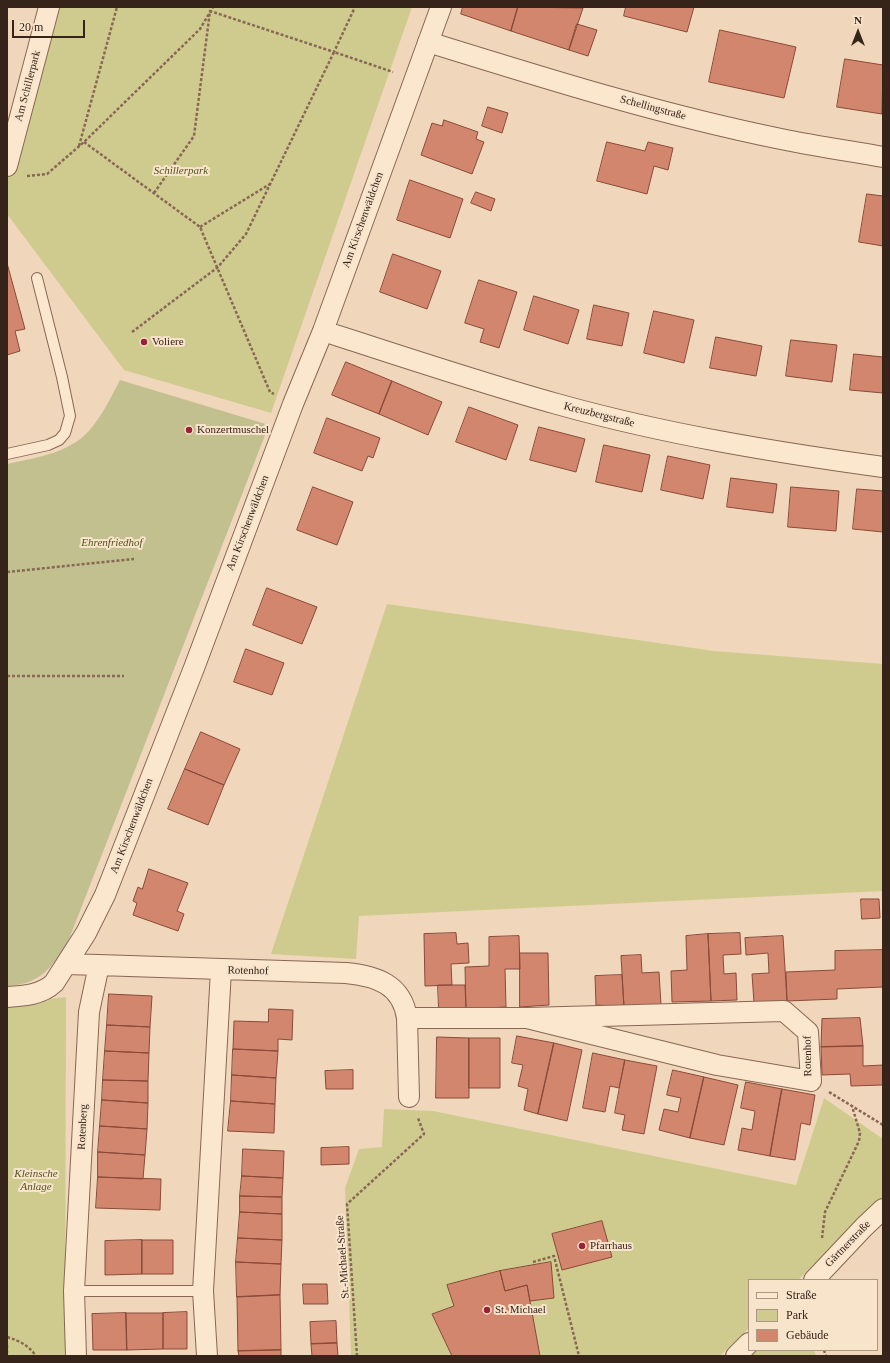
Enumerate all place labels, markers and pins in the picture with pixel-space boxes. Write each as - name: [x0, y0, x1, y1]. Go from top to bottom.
- place label: Voliere: [152, 335, 184, 349]
- marker: Voliere: [139, 337, 149, 347]
- place label: Konzertmuschel: [197, 423, 269, 437]
- marker: Konzertmuschel: [184, 425, 194, 435]
- place label: Pfarrhaus: [590, 1239, 632, 1253]
- marker: Pfarrhaus: [577, 1241, 587, 1251]
- place label: St. Michael: [495, 1303, 546, 1317]
- marker: St. Michael: [482, 1305, 492, 1315]

